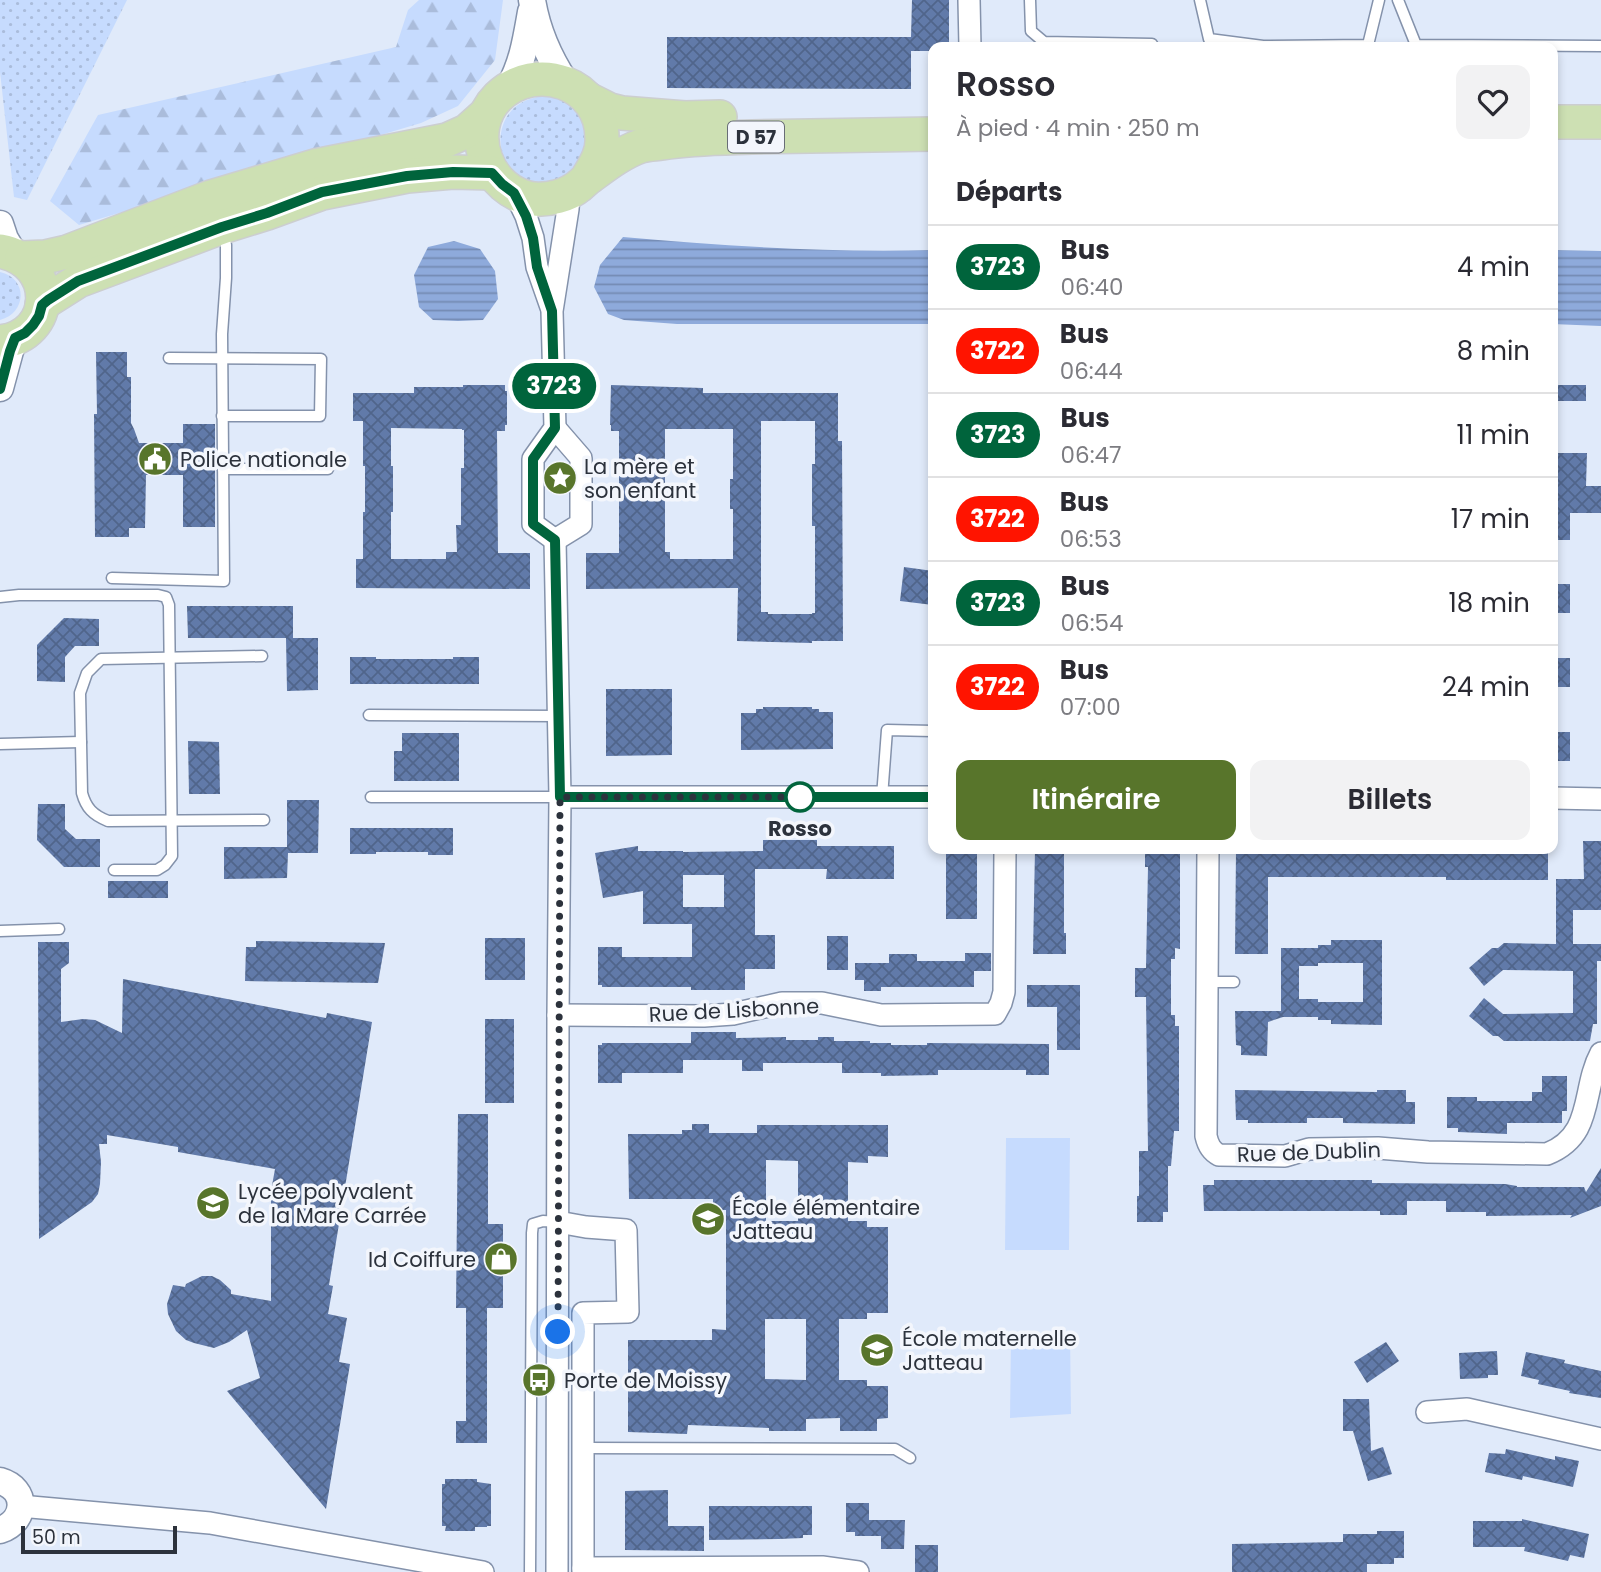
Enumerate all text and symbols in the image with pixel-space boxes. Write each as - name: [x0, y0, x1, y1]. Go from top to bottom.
- text: Rosso: [956, 61, 1055, 108]
- button: heart: [1456, 65, 1530, 139]
- text: À pied · 4 min · 250 m: [956, 112, 1200, 144]
- road number: D 57: [728, 122, 784, 153]
- text: Départs: [956, 174, 1062, 210]
- text: Bus: [1061, 232, 1110, 268]
- text: 4 min: [1457, 249, 1530, 285]
- text: 3723: [970, 250, 1026, 283]
- text: 06:40: [1061, 271, 1123, 303]
- text: Bus: [1060, 316, 1109, 352]
- text: 8 min: [1457, 333, 1530, 369]
- text: 3722: [970, 334, 1025, 367]
- text: 06:44: [1060, 355, 1123, 387]
- line badge: 3723: [505, 363, 603, 409]
- text: 3723: [526, 369, 582, 402]
- text: Bus: [1061, 400, 1110, 436]
- text: 11 min: [1457, 417, 1530, 453]
- text: 3723: [970, 418, 1026, 451]
- text: 06:47: [1061, 439, 1122, 471]
- public building icon: Police nationale: [136, 440, 174, 478]
- place label: Police nationale: [180, 445, 347, 474]
- place label: La mère et son enfant: [584, 452, 696, 505]
- place icon: La mère et son enfant: [541, 459, 579, 497]
- text: Bus: [1060, 484, 1109, 520]
- text: 17 min: [1451, 501, 1530, 537]
- text: 3722: [970, 502, 1025, 535]
- text: 06:53: [1060, 523, 1122, 555]
- text: Bus: [1061, 568, 1110, 604]
- text: 18 min: [1449, 585, 1530, 621]
- text: 3723: [970, 586, 1026, 619]
- text: 06:54: [1061, 607, 1123, 639]
- text: Bus: [1060, 652, 1109, 688]
- text: 24 min: [1442, 669, 1530, 705]
- text: 3722: [970, 670, 1025, 703]
- text: 07:00: [1060, 691, 1121, 723]
- button: Itinéraire: [956, 760, 1236, 840]
- button: Billets: [1250, 760, 1530, 840]
- marker: Rosso: [785, 782, 815, 812]
- place label: Rosso: [768, 814, 832, 843]
- street label: Rue de Lisbonne: [648, 991, 820, 1029]
- street label: Rue de Dublin: [1237, 1135, 1381, 1169]
- place label: Lycée polyvalent de la Mare Carrée: [238, 1177, 427, 1230]
- school or university icon: Lycée polyvalent de la Mare Carrée: [194, 1184, 232, 1222]
- place label: École élémentaire Jatteau: [732, 1193, 920, 1246]
- school or university icon: École élémentaire Jatteau: [689, 1200, 727, 1238]
- shop icon: Id Coiffure: [482, 1240, 520, 1278]
- place label: Id Coiffure: [368, 1245, 476, 1274]
- your location: [540, 1314, 575, 1349]
- place label: École maternelle Jatteau: [902, 1324, 1077, 1377]
- school or university icon: École maternelle Jatteau: [858, 1331, 896, 1369]
- bus stop icon: Porte de Moissy: [520, 1361, 558, 1399]
- place label: Porte de Moissy: [564, 1366, 727, 1395]
- scale bar: [21, 1523, 177, 1555]
- text: 50 m: [32, 1524, 81, 1551]

